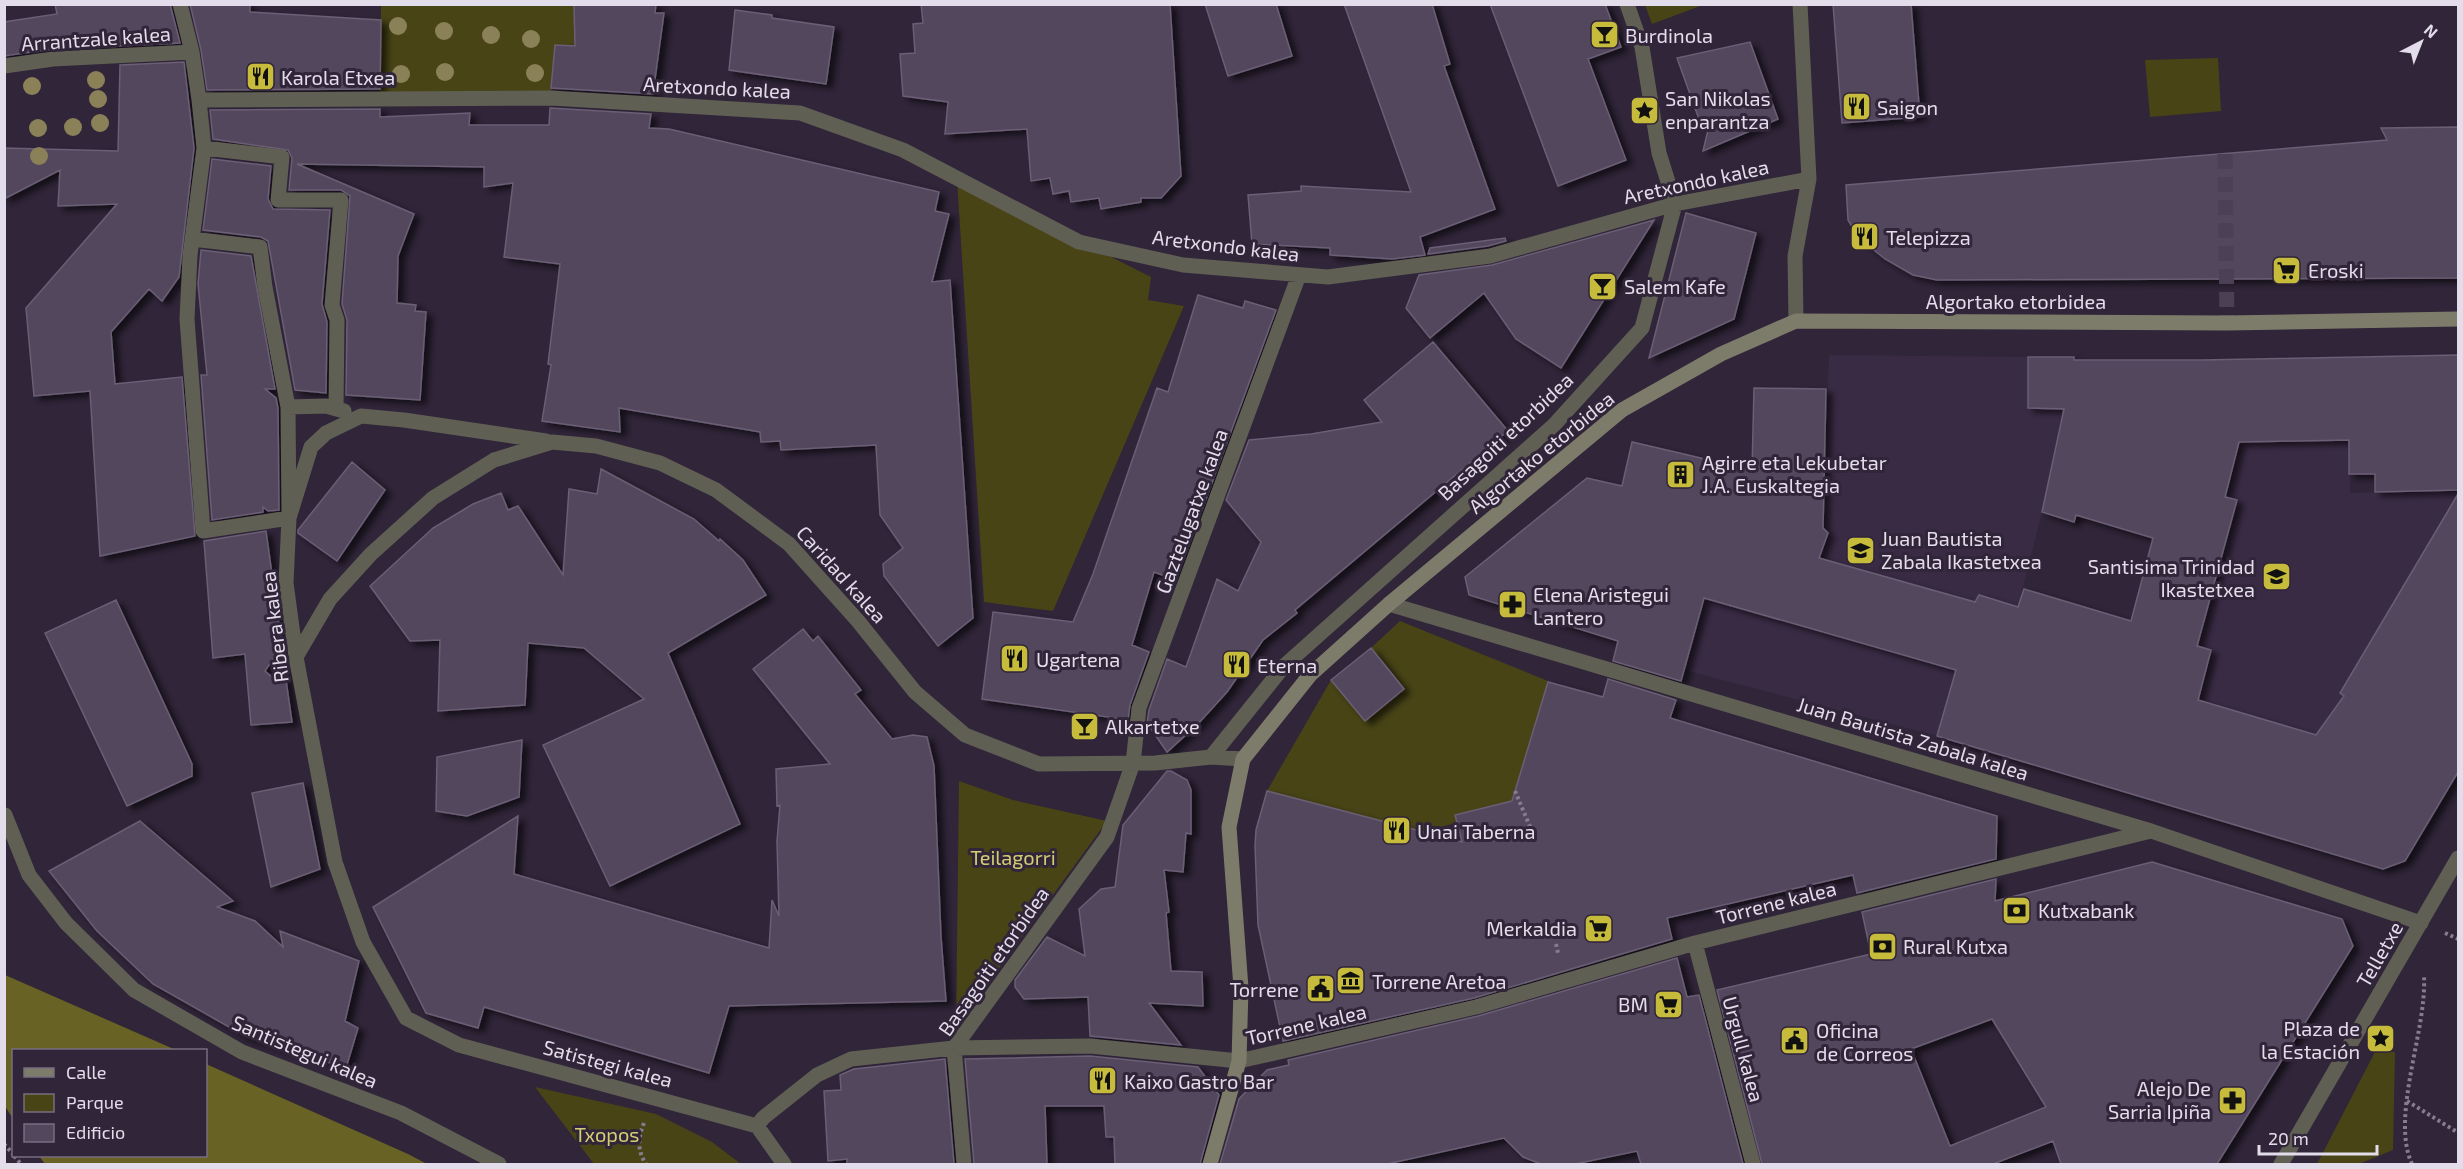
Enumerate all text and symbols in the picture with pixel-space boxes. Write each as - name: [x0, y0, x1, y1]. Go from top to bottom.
- north arrow: [2391, 12, 2451, 72]
- bar icon: Burdinola: [1588, 19, 1620, 51]
- text: N: [2421, 20, 2442, 41]
- street label: Arrantzale kalea: [20, 21, 172, 55]
- place label: Burdinola: [1625, 23, 1713, 47]
- restaurant icon: Karola Etxea: [244, 61, 276, 93]
- place label: Karola Etxea: [281, 65, 395, 89]
- street label: Aretxondo kalea: [642, 71, 792, 103]
- place label: San Nikolas enparantza: [1665, 86, 1771, 133]
- restaurant icon: Saigon: [1840, 91, 1872, 123]
- place icon: San Nikolas enparantza: [1628, 94, 1660, 126]
- place label: Saigon: [1877, 95, 1938, 119]
- street label: Aretxondo kalea: [1621, 154, 1771, 208]
- restaurant icon: Telepizza: [1849, 221, 1881, 253]
- street label: Aretxondo kalea: [1151, 224, 1301, 266]
- place label: Telepizza: [1886, 225, 1971, 249]
- supermarket icon: Eroski: [2271, 254, 2303, 286]
- place label: Eroski: [2308, 258, 2364, 282]
- bar icon: Salem Kafe: [1587, 270, 1619, 302]
- place label: Salem Kafe: [1624, 274, 1726, 298]
- street label: Algortako etorbidea: [1926, 289, 2106, 313]
- street label: Basagoiti etorbidea: [1432, 367, 1578, 505]
- street label: Algortako etorbidea: [1463, 386, 1619, 518]
- street label: Gaztelugatxe kalea: [1150, 425, 1232, 597]
- place label: Agirre eta Lekubetar J.A. Euskaltegia: [1702, 450, 1887, 497]
- building icon: Agirre eta Lekubetar J.A. Euskaltegia: [1665, 458, 1697, 490]
- street label: Caridad kalea: [792, 520, 892, 628]
- place label: Juan Bautista Zabala Ikastetxea: [1881, 526, 2042, 573]
- school or university icon: Juan Bautista Zabala Ikastetxea: [1844, 534, 1876, 566]
- place label: Santisima Trinidad Ikastetxea: [2088, 554, 2255, 601]
- school or university icon: Santisima Trinidad Ikastetxea: [2260, 561, 2292, 593]
- street label: Ribera kalea: [255, 570, 293, 684]
- place label: Elena Aristegui Lantero: [1533, 582, 1669, 629]
- pharmacy icon: Elena Aristegui Lantero: [1496, 589, 1528, 621]
- restaurant icon: Ugartena: [999, 643, 1031, 675]
- place label: Ugartena: [1036, 647, 1120, 671]
- restaurant icon: Eterna: [1220, 649, 1252, 681]
- place label: Eterna: [1257, 653, 1317, 677]
- street label: Juan Bautista Zabala kalea: [1794, 691, 2032, 785]
- bar icon: Alkartetxe: [1068, 710, 1100, 742]
- place label: Alkartetxe: [1105, 714, 1200, 738]
- restaurant icon: Unai Taberna: [1380, 815, 1412, 847]
- place label: Unai Taberna: [1417, 819, 1535, 843]
- park label: Teilagorri: [970, 845, 1056, 869]
- street label: Torrene kalea: [1713, 875, 1839, 929]
- street label: Basagoiti etorbidea: [933, 882, 1053, 1040]
- bank icon: Kutxabank: [2001, 894, 2033, 926]
- place label: Kutxabank: [2038, 898, 2134, 922]
- supermarket icon: Merkaldia: [1582, 912, 1614, 944]
- place label: Merkaldia: [1486, 916, 1577, 940]
- street label: Telletxe: [2351, 917, 2407, 991]
- bank icon: Rural Kutxa: [1866, 930, 1898, 962]
- place label: Rural Kutxa: [1903, 934, 2008, 958]
- museum icon: Torrene Aretoa: [1335, 965, 1367, 997]
- place label: Torrene Aretoa: [1372, 969, 1507, 993]
- public building icon: Torrene: [1304, 973, 1336, 1005]
- place label: Torrene: [1229, 977, 1299, 1001]
- supermarket icon: BM: [1653, 988, 1685, 1020]
- place label: BM: [1618, 992, 1648, 1016]
- street label: Urgull kalea: [1718, 994, 1770, 1104]
- street label: Torrene kalea: [1243, 998, 1369, 1050]
- street label: Santistegui kalea: [229, 1010, 381, 1092]
- place label: Plaza de la Estación: [2261, 1016, 2360, 1063]
- place label: Oficina de Correos: [1816, 1018, 1913, 1065]
- place icon: Plaza de la Estación: [2365, 1023, 2397, 1055]
- public building icon: Oficina de Correos: [1779, 1025, 1811, 1057]
- street label: Satistegi kalea: [541, 1034, 675, 1092]
- legend: [12, 1049, 207, 1157]
- text: Calle: [66, 1061, 107, 1083]
- restaurant icon: Kaixo Gastro Bar: [1087, 1065, 1119, 1097]
- place label: Kaixo Gastro Bar: [1124, 1069, 1274, 1093]
- place label: Alejo De Sarria Ipiña: [2108, 1076, 2211, 1123]
- pharmacy icon: Alejo De Sarria Ipiña: [2216, 1084, 2248, 1116]
- text: Parque: [66, 1091, 124, 1113]
- scale bar: [2259, 1118, 2378, 1156]
- text: Edificio: [66, 1121, 125, 1143]
- park label: Txopos: [575, 1122, 639, 1146]
- text: 20 m: [2268, 1127, 2309, 1149]

